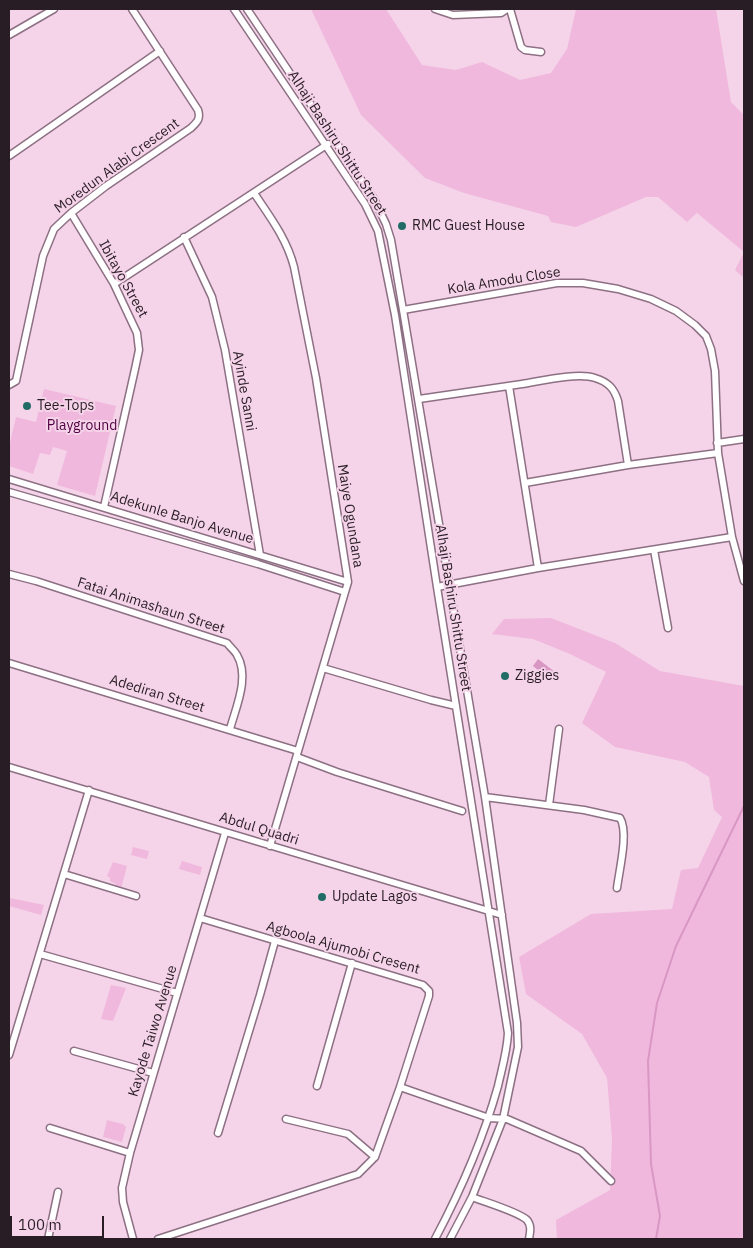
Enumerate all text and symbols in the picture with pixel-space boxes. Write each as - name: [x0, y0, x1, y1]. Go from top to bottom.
- street label: Alhaji Bashiru Shittu Street: [284, 68, 390, 218]
- street label: Moredun Alabi Crescent: [51, 115, 183, 217]
- place label: RMC Guest House: [412, 218, 525, 234]
- marker: RMC Guest House: [396, 220, 408, 232]
- street label: Ibitayo Street: [95, 237, 151, 321]
- street label: Kola Amodu Close: [446, 264, 562, 298]
- street label: Ayinde Sanni: [229, 349, 259, 433]
- place label: Tee-Tops: [37, 398, 94, 414]
- marker: Tee-Tops: [21, 400, 33, 412]
- park label: Playground: [47, 418, 117, 434]
- street label: Maiye Ogundana: [334, 463, 366, 569]
- street label: Adekunle Banjo Avenue: [108, 488, 256, 548]
- street label: Alhaji Bashiru Shittu Street: [432, 523, 474, 693]
- street label: Fatai Animashaun Street: [75, 574, 227, 638]
- place label: Ziggies: [515, 668, 559, 684]
- marker: Ziggies: [499, 670, 511, 682]
- street label: Adediran Street: [107, 672, 207, 716]
- street label: Abdul Quadri: [217, 809, 301, 849]
- place label: Update Lagos: [332, 889, 417, 905]
- marker: Update Lagos: [316, 891, 328, 903]
- street label: Agboola Ajumobi Cresent: [264, 918, 422, 978]
- street label: Kayode Taiwo Avenue: [125, 963, 181, 1099]
- scale bar: [12, 1206, 106, 1238]
- text: 100 m: [18, 1215, 62, 1234]

